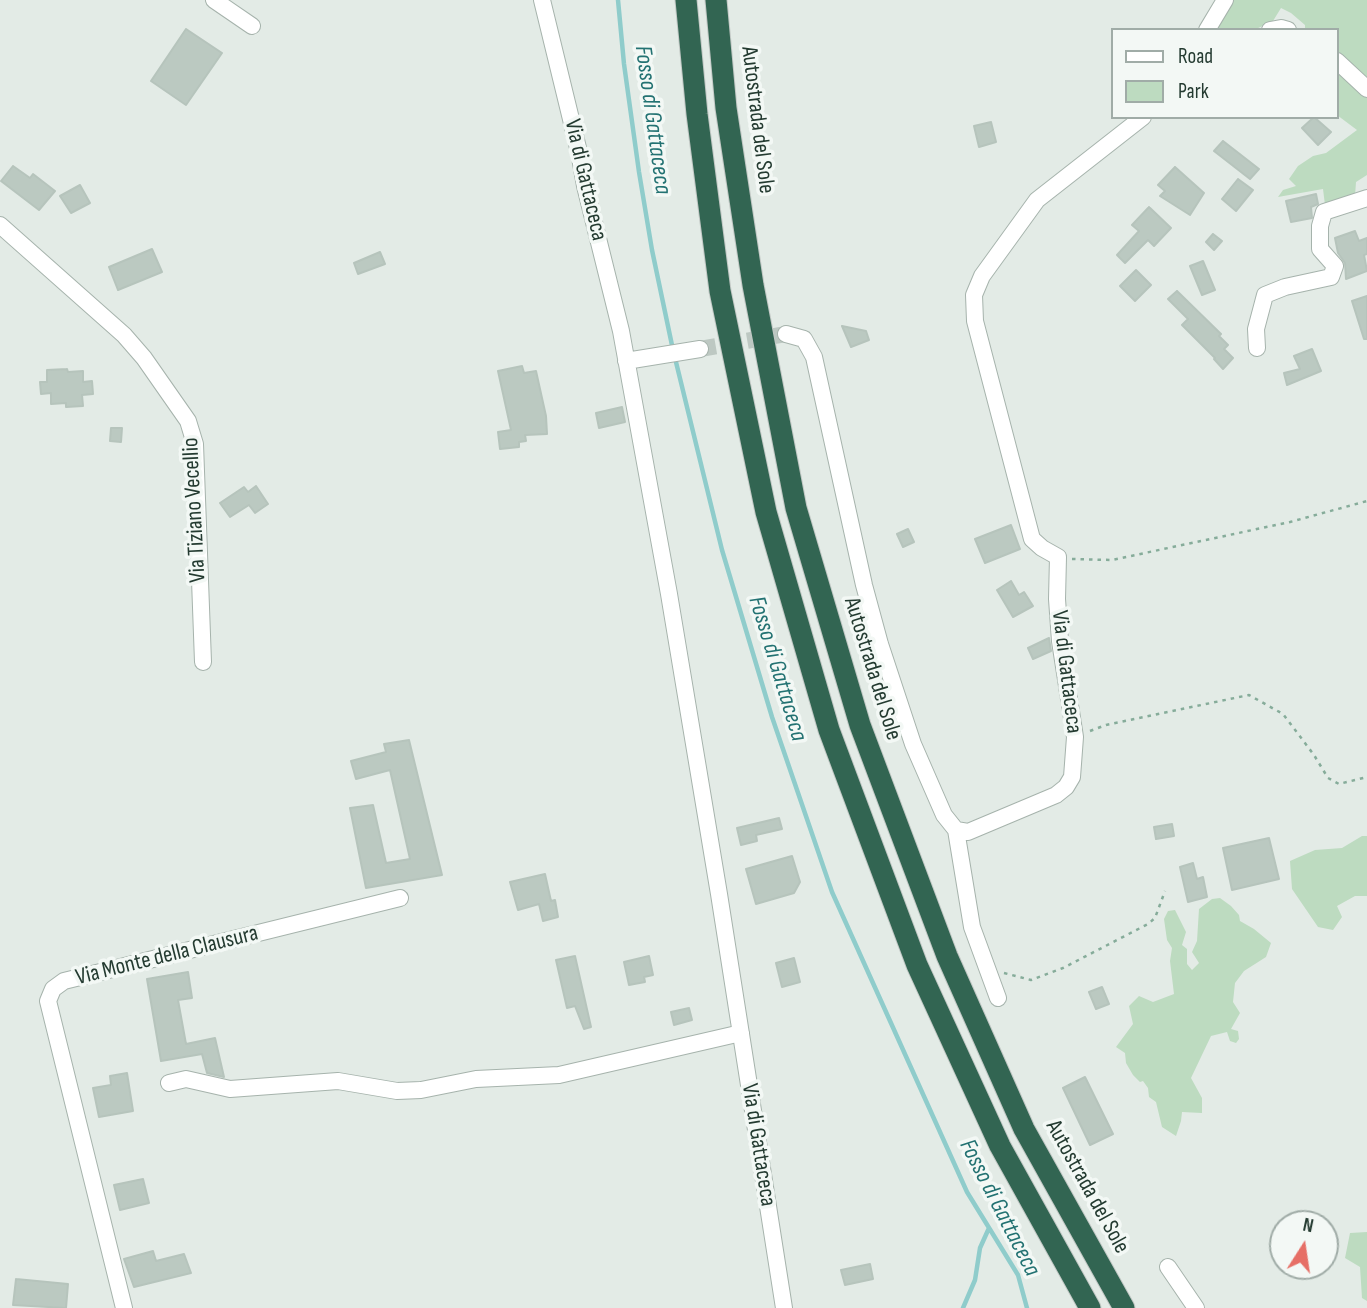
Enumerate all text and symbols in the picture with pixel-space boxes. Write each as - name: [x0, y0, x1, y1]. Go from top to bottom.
- legend: [1112, 28, 1339, 119]
- water label: Fosso di Gattaceca: [627, 44, 677, 196]
- text: Road: [1178, 44, 1213, 69]
- street label: Autostrada del Sole: [734, 45, 780, 195]
- text: Park: [1178, 79, 1209, 104]
- street label: Via di Gattaceca: [558, 117, 612, 243]
- street label: Via Tiziano Vecellio: [177, 437, 213, 583]
- water label: Fosso di Gattaceca: [741, 593, 813, 745]
- street label: Autostrada del Sole: [837, 594, 907, 744]
- street label: Via di Gattaceca: [1045, 609, 1087, 735]
- street label: Via Monte della Clausura: [73, 920, 261, 992]
- street label: Via di Gattaceca: [735, 1082, 781, 1208]
- street label: Autostrada del Sole: [1039, 1116, 1135, 1258]
- water label: Fosso di Gattaceca: [952, 1135, 1046, 1281]
- north arrow: [1269, 1210, 1339, 1280]
- text: N: [1301, 1214, 1315, 1238]

